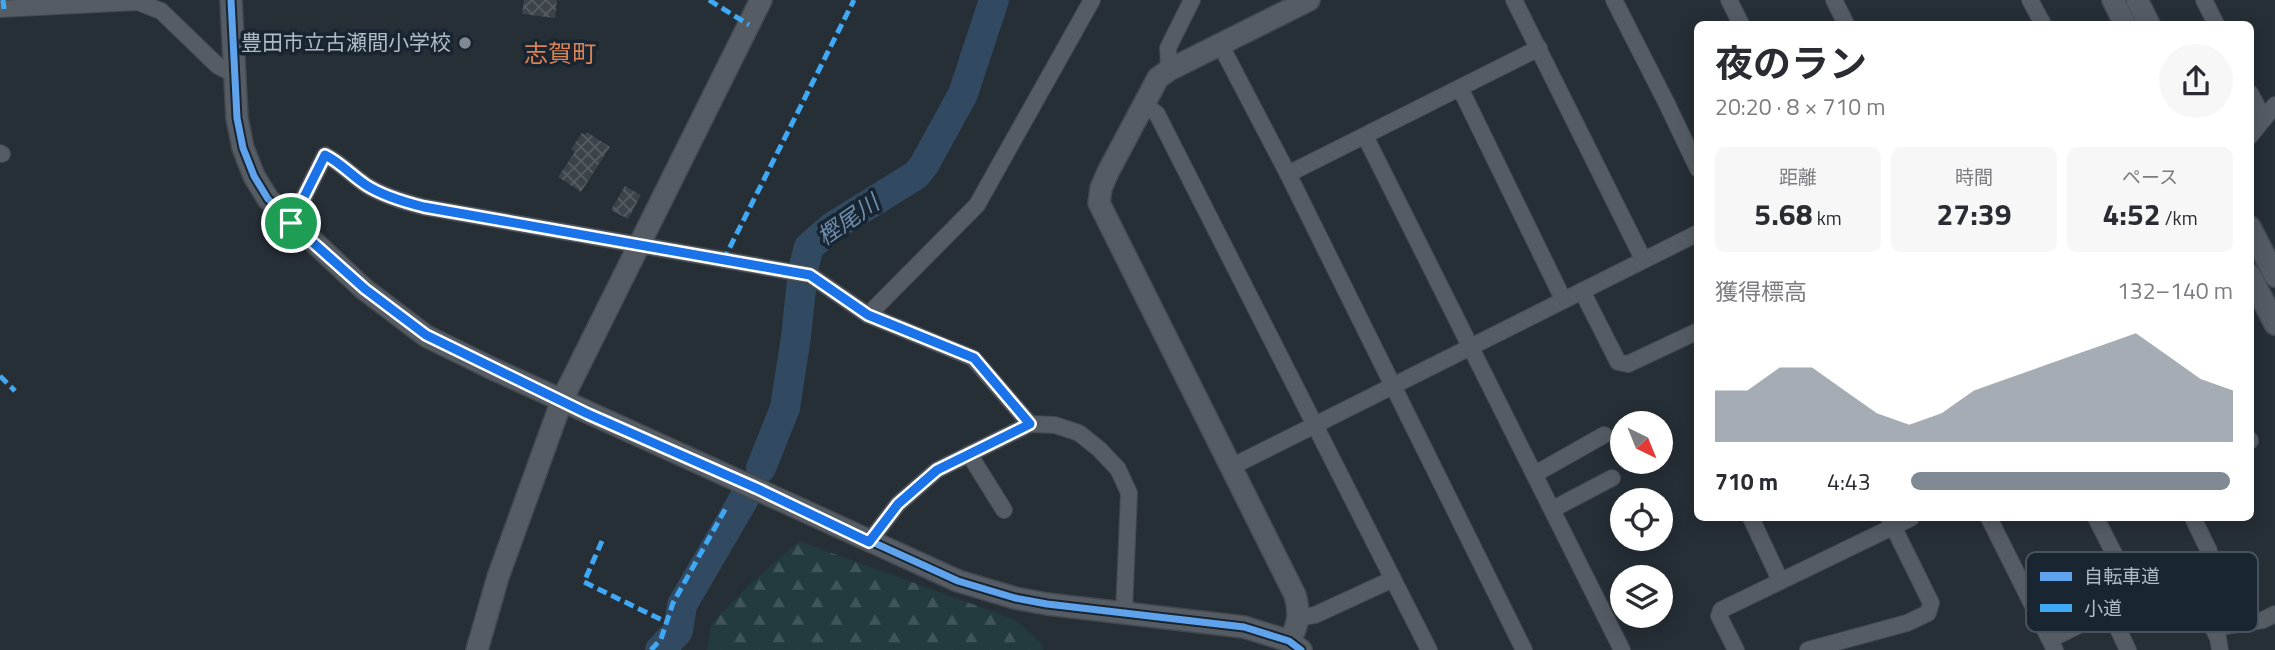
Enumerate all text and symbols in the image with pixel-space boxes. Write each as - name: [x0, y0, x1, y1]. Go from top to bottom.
- place label: 豊田市立古瀬間小学校: [241, 26, 451, 58]
- text: 夜のラン: [1715, 34, 1867, 92]
- marker: 豊田市立古瀬間小学校: [457, 35, 473, 51]
- district label: 志賀町: [524, 35, 596, 71]
- button: share: [2159, 44, 2233, 118]
- text: 20:20 · 8 × 710 m: [1715, 89, 1885, 124]
- text: 距離: [1779, 162, 1817, 191]
- text: 時間: [1955, 162, 1993, 191]
- text: ペース: [2122, 162, 2178, 191]
- water label: 樫尾川: [809, 184, 888, 254]
- text: 5.68: [1754, 191, 1812, 237]
- text: 27:39: [1937, 191, 2011, 237]
- text: 4:52: [2102, 191, 2161, 237]
- pin: [261, 193, 321, 253]
- text: km: [1812, 203, 1842, 232]
- text: /km: [2161, 203, 2198, 232]
- icon: arrive: [272, 204, 310, 242]
- text: 132–140 m: [2117, 273, 2233, 308]
- text: 獲得標高: [1715, 274, 1807, 309]
- north arrow: [1610, 411, 1673, 474]
- map controls: [1610, 411, 1673, 628]
- text: 710 m: [1715, 464, 1778, 499]
- text: 4:43: [1827, 464, 1871, 499]
- button: locate: [1610, 488, 1673, 551]
- legend: [2026, 552, 2258, 632]
- text: 自転車道: [2084, 561, 2160, 590]
- button: layers: [1610, 565, 1673, 628]
- text: 小道: [2084, 593, 2122, 622]

